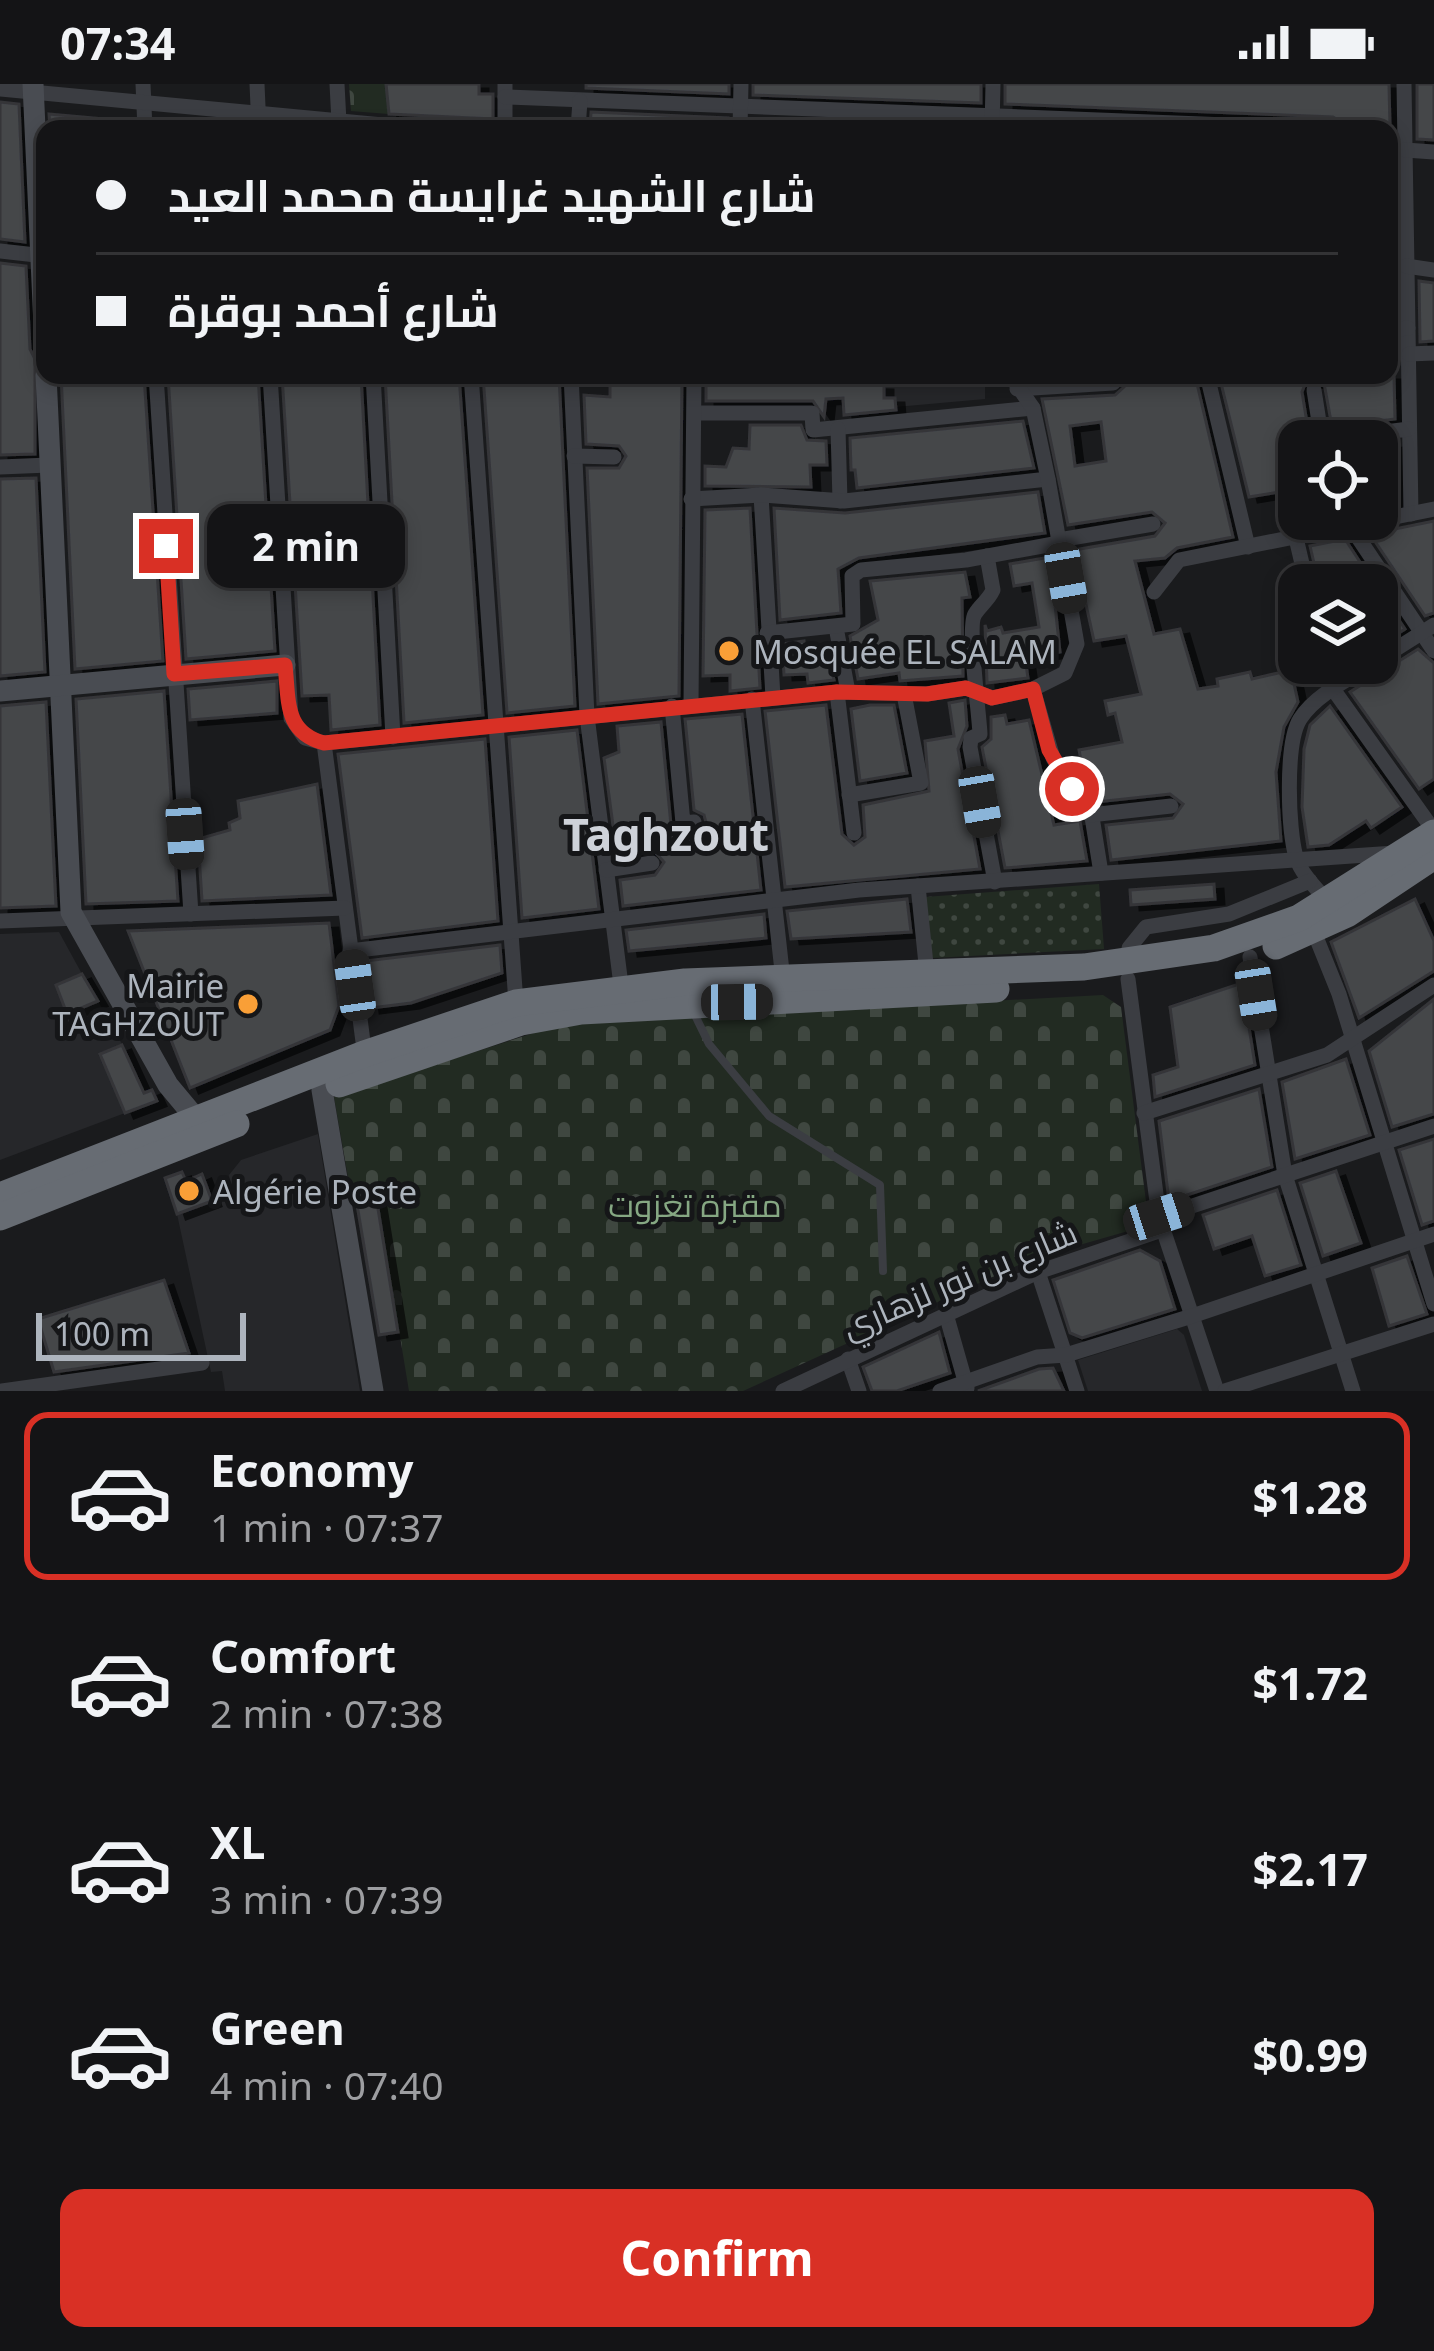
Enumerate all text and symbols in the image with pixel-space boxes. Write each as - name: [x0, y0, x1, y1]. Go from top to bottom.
- text: 07:34: [60, 12, 176, 73]
- text: شارع الشهيد غرايسة محمد العيد: [168, 164, 816, 225]
- text: شارع أحمد بوقرة: [168, 279, 499, 340]
- map controls: [1278, 420, 1398, 684]
- button: locate: [1278, 420, 1398, 540]
- callout: 2 min: [208, 504, 406, 588]
- route end: [139, 519, 193, 573]
- text: 2 min: [252, 519, 360, 572]
- car: [1042, 539, 1090, 617]
- button: layers: [1278, 564, 1398, 684]
- place label: Mosquée EL SALAM: [753, 629, 1057, 674]
- marker: Mosquée EL SALAM: [716, 638, 742, 664]
- route start: [1045, 762, 1099, 816]
- car: [956, 763, 1004, 841]
- car: [165, 797, 205, 871]
- district label: Taghzout: [563, 803, 769, 864]
- car: [332, 947, 378, 1023]
- car: [1233, 957, 1279, 1033]
- place label: Mairie TAGHZOUT: [52, 963, 224, 1046]
- car: [701, 983, 773, 1021]
- marker: Mairie TAGHZOUT: [235, 991, 261, 1017]
- place label: Algérie Poste: [213, 1169, 417, 1214]
- marker: Algérie Poste: [176, 1178, 202, 1204]
- park label: مقبرة تغزوت: [608, 1182, 782, 1227]
- car: [1119, 1188, 1199, 1244]
- street label: شارع بن نور لزهاري: [835, 1209, 1085, 1352]
- scale bar: [36, 1307, 246, 1360]
- text: 100 m: [54, 1311, 150, 1356]
- text: Economy: [210, 1439, 414, 1500]
- icon: car: [66, 1442, 174, 1550]
- text: $1.28: [1252, 1466, 1368, 1527]
- text: 1 min · 07:37: [210, 1500, 444, 1553]
- text: Comfort: [210, 1625, 396, 1686]
- icon: car: [66, 1628, 174, 1736]
- text: $1.72: [1252, 1652, 1368, 1713]
- text: 2 min · 07:38: [210, 1686, 444, 1739]
- text: XL: [210, 1811, 265, 1872]
- icon: car: [66, 1814, 174, 1922]
- text: $2.17: [1252, 1838, 1368, 1899]
- text: 3 min · 07:39: [210, 1872, 444, 1925]
- text: Green: [210, 1997, 345, 2058]
- icon: car: [66, 2000, 174, 2108]
- text: $0.99: [1252, 2024, 1368, 2085]
- text: 4 min · 07:40: [210, 2058, 444, 2111]
- button: Confirm: [60, 2189, 1374, 2327]

